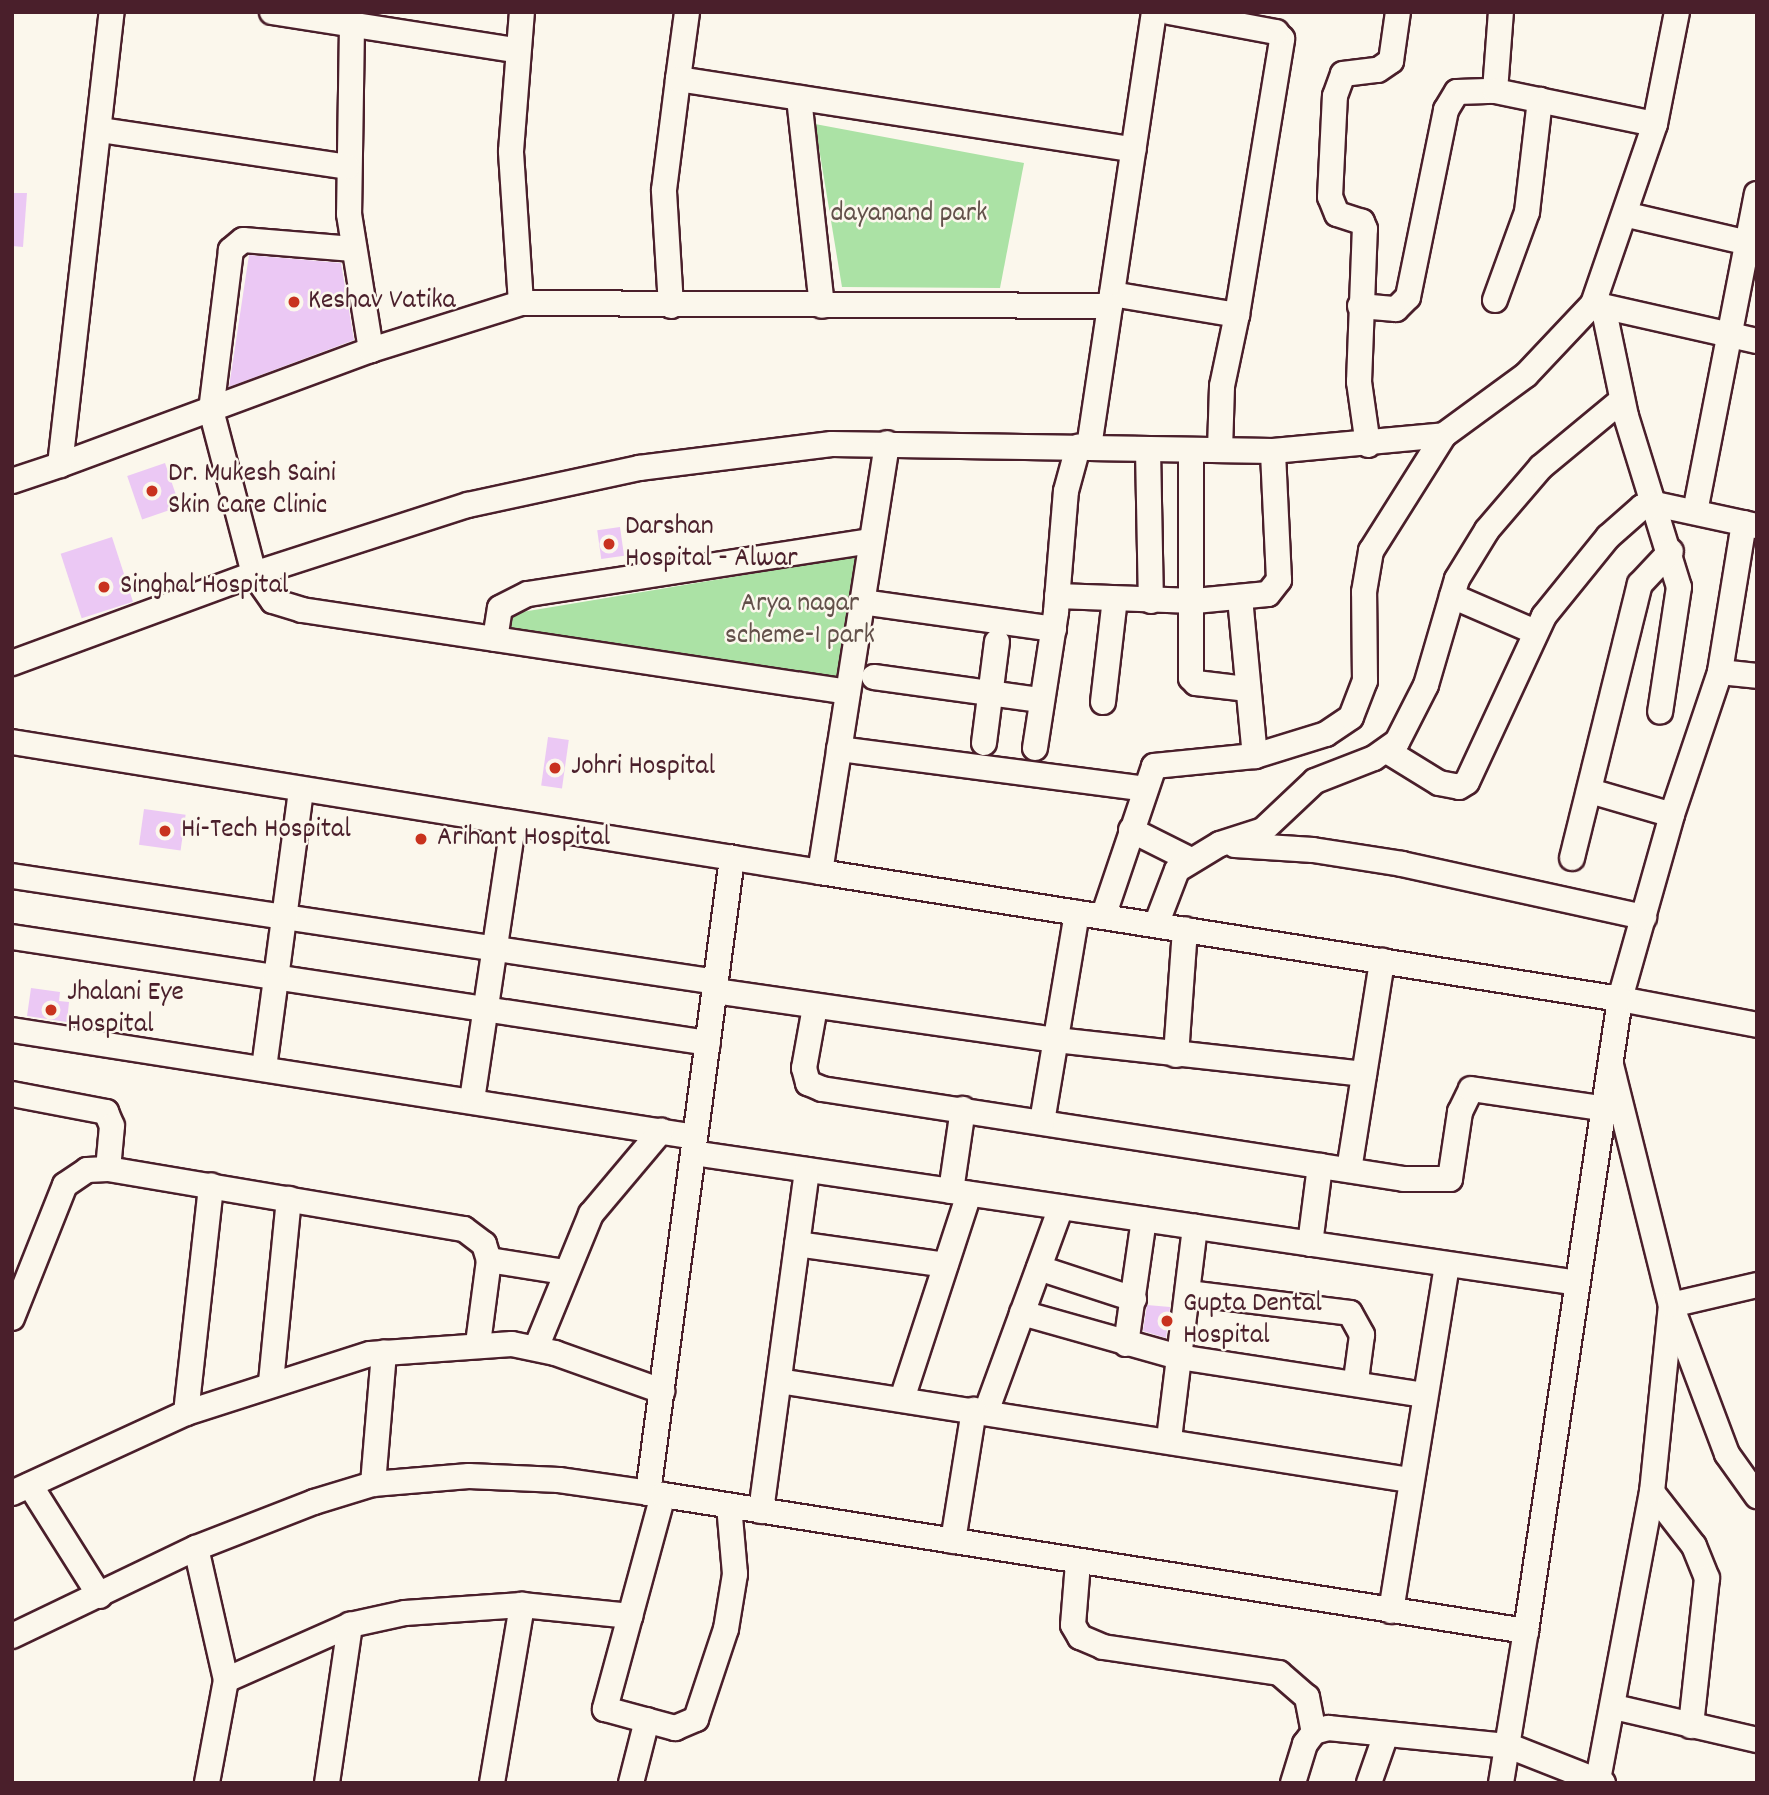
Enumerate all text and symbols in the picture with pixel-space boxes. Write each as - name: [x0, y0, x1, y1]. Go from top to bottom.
- park label: dayanand park: [830, 198, 988, 232]
- place label: Keshav Vatika: [308, 285, 456, 319]
- marker: Keshav Vatika: [286, 294, 302, 310]
- place label: Dr. Mukesh Saini Skin Care Clinic: [168, 458, 336, 524]
- marker: Dr. Mukesh Saini Skin Care Clinic: [142, 481, 162, 501]
- place label: Darshan Hospital - Alwar: [625, 511, 798, 577]
- marker: Darshan Hospital - Alwar: [599, 534, 619, 554]
- place label: Singhal Hospital: [120, 570, 288, 604]
- marker: Singhal Hospital: [94, 577, 114, 597]
- park label: Arya nagar scheme-1 park: [725, 588, 875, 654]
- place label: Johri Hospital: [571, 751, 715, 785]
- marker: Johri Hospital: [545, 758, 565, 778]
- place label: Hi-Tech Hospital: [181, 814, 351, 848]
- marker: Hi-Tech Hospital: [155, 821, 175, 841]
- place label: Arihant Hospital: [437, 822, 610, 856]
- marker: Arihant Hospital: [411, 829, 431, 849]
- place label: Jhalani Eye Hospital: [67, 977, 184, 1043]
- marker: Jhalani Eye Hospital: [41, 1000, 61, 1020]
- place label: Gupta Dental Hospital: [1183, 1288, 1322, 1354]
- marker: Gupta Dental Hospital: [1157, 1311, 1177, 1331]

